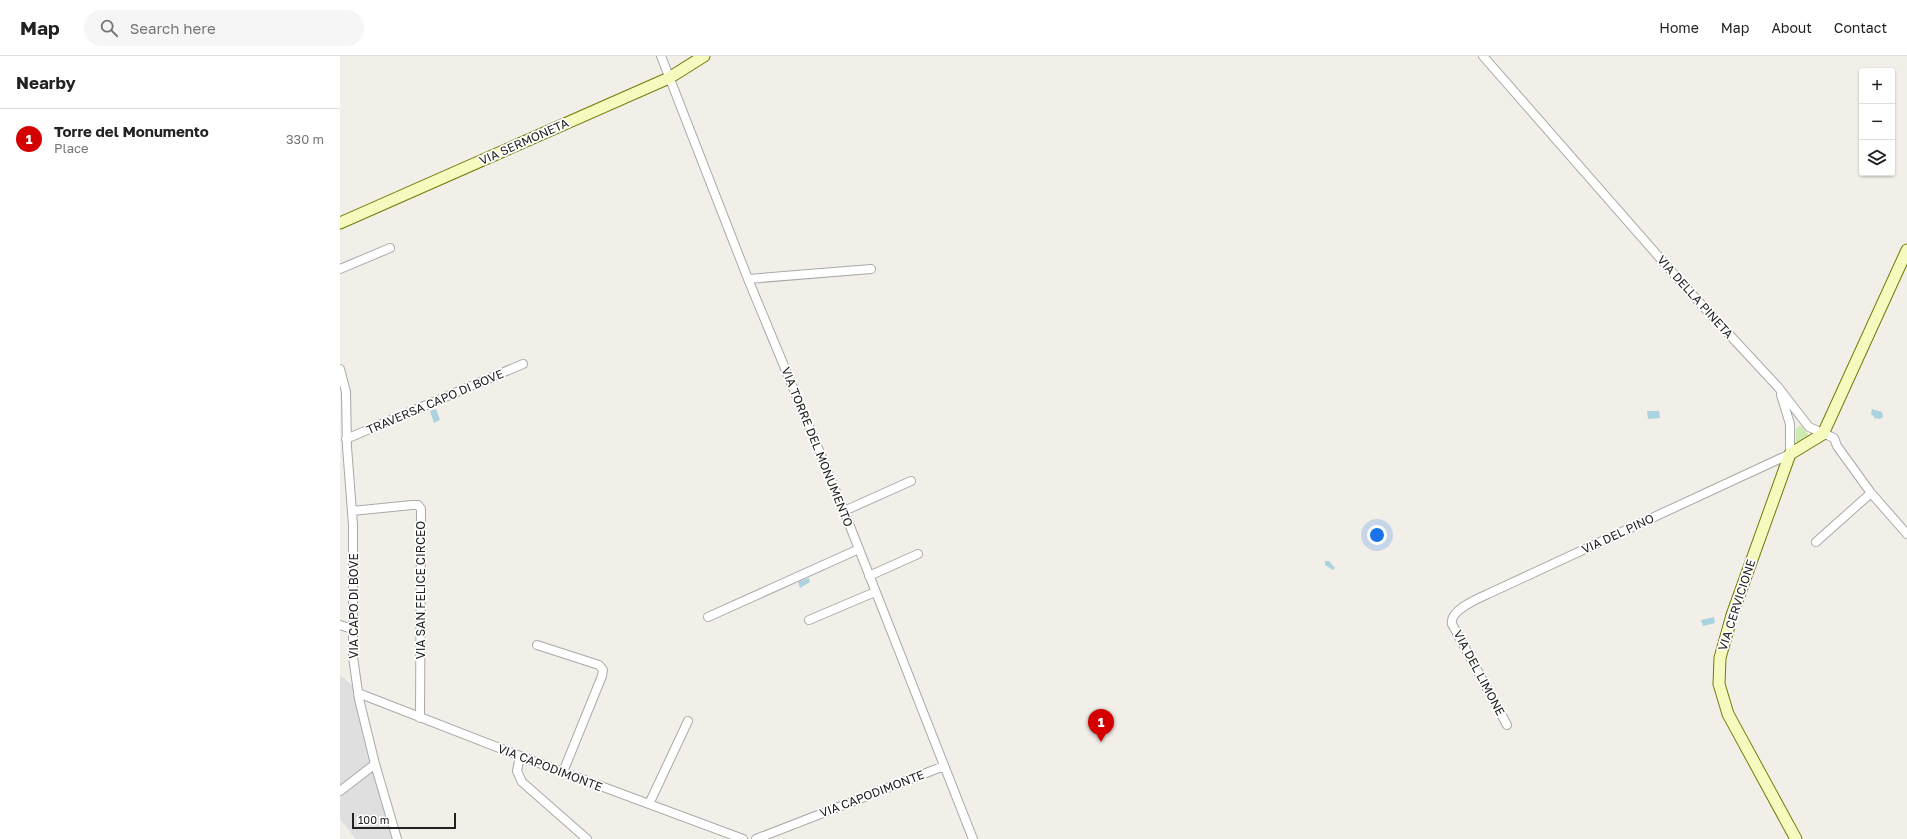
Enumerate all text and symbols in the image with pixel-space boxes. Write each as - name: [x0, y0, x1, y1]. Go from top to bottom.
- search box: [84, 10, 364, 46]
- text: Map: [20, 16, 60, 39]
- icon: search: [98, 17, 120, 39]
- text: Search here: [130, 19, 216, 37]
- text: Home: [1659, 19, 1699, 36]
- text: Map: [1721, 19, 1749, 36]
- text: About: [1771, 19, 1812, 36]
- text: Contact: [1834, 19, 1887, 36]
- map controls: [1859, 68, 1895, 176]
- button: +: [1859, 68, 1895, 104]
- text: Nearby: [16, 72, 76, 93]
- button: −: [1859, 104, 1895, 140]
- street label: VIA SERMONETA: [477, 115, 571, 168]
- text: Torre del Monumento: [54, 122, 209, 140]
- text: 1: [26, 131, 32, 147]
- text: 330 m: [286, 131, 324, 147]
- text: Place: [54, 140, 89, 156]
- button: layers: [1859, 140, 1895, 176]
- street label: VIA DELLA PINETA: [1654, 252, 1737, 341]
- street label: VIA TORRE DEL MONUMENTO: [778, 365, 856, 529]
- street label: TRAVERSA CAPO DI BOVE: [364, 366, 506, 437]
- street label: VIA DEL PINO: [1579, 510, 1656, 557]
- street label: VIA SAN FELICE CIRCEO: [413, 521, 428, 659]
- your location: [1367, 525, 1387, 545]
- street label: VIA CAPO DI BOVE: [346, 553, 361, 659]
- street label: VIA CERVICIONE: [1715, 557, 1758, 652]
- street label: VIA DEL LIMONE: [1451, 627, 1508, 718]
- pin: 1: [1088, 709, 1114, 742]
- street label: VIA CAPODIMONTE: [496, 741, 605, 794]
- street label: VIA CAPODIMONTE: [817, 767, 926, 820]
- scale bar: [352, 811, 456, 830]
- text: 100 m: [358, 813, 389, 826]

